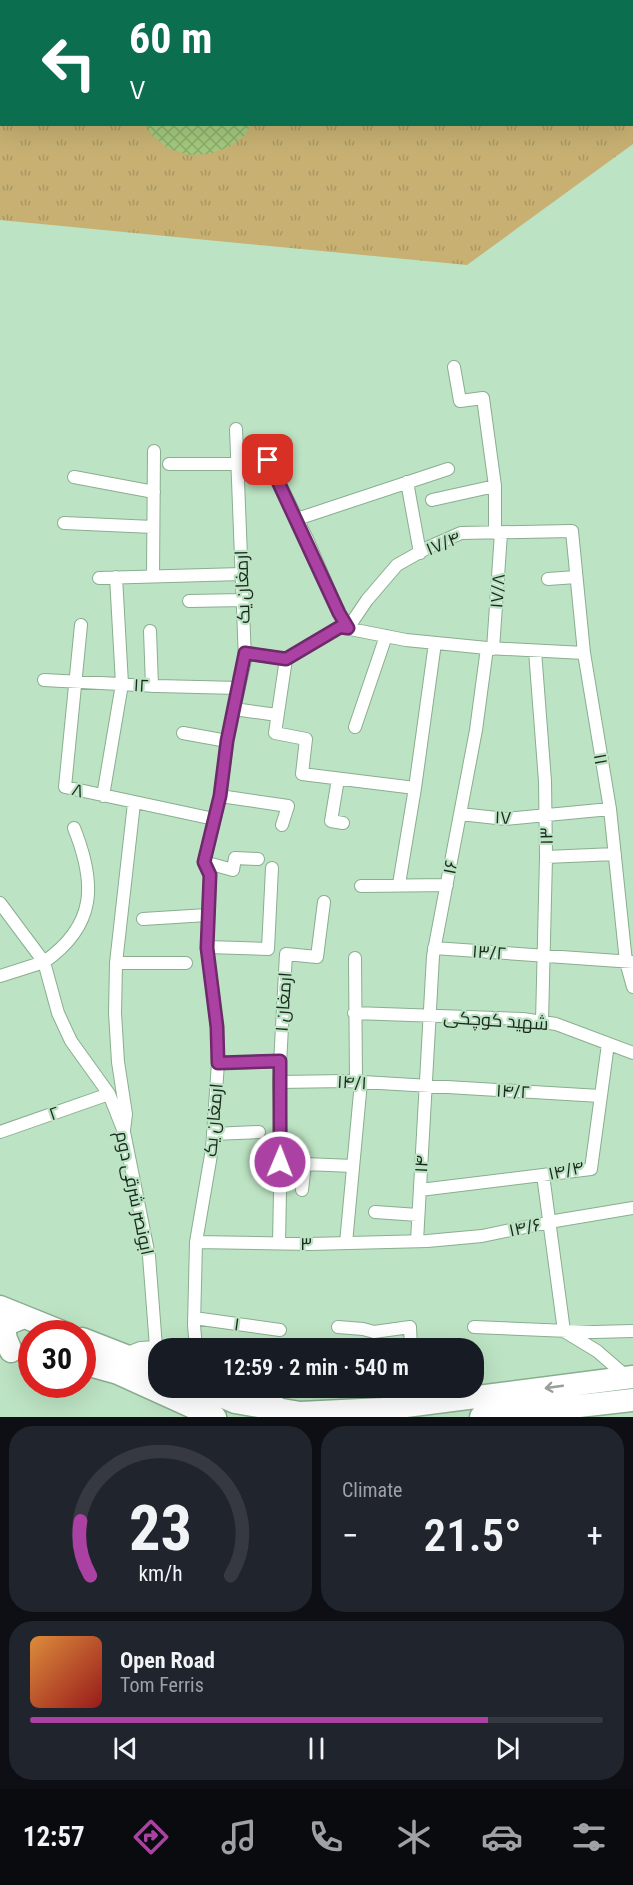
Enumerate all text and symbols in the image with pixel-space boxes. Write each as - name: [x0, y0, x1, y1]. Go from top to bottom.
- text: 60 m: [129, 14, 212, 63]
- icon: left: [30, 24, 108, 102]
- text: ۷: [129, 74, 146, 106]
- pin: [242, 434, 293, 485]
- icon: arrive: [251, 443, 284, 476]
- street label: ۱۷/۴: [423, 527, 463, 559]
- street label: ارمغان یک: [230, 550, 255, 624]
- street label: ۱۷/۸: [485, 573, 509, 609]
- street label: ۱۲: [133, 674, 149, 696]
- street label: ۱۱: [590, 752, 612, 766]
- street label: ۸: [70, 778, 86, 802]
- street label: ۱۷: [494, 806, 512, 828]
- street label: ۱۳: [535, 827, 557, 845]
- street label: ۱۶: [438, 858, 462, 876]
- street label: ۱۳/۲: [471, 940, 507, 964]
- street label: ارمغان ۱: [270, 972, 297, 1033]
- street label: شهید کوچکی: [443, 1006, 549, 1036]
- street label: ۱۴/۱: [337, 1071, 367, 1093]
- street label: ۱۴/۲: [496, 1080, 530, 1102]
- street label: ارمغان یک: [199, 1082, 228, 1158]
- street label: ۲: [46, 1102, 62, 1124]
- street label: ابونصر شرقی دوم: [110, 1129, 158, 1257]
- position arrow: [248, 1130, 312, 1194]
- street label: ۱۴: [410, 1155, 432, 1173]
- street label: ۱۴/۴: [546, 1156, 586, 1184]
- street label: ۱۴/۶: [507, 1213, 543, 1241]
- street label: ۳: [300, 1233, 312, 1254]
- street label: ۱: [233, 1313, 241, 1335]
- speed limit sign: 30: [18, 1320, 96, 1398]
- text: 12:59 · 2 min · 540 m: [223, 1355, 409, 1380]
- one-way arrow: [545, 1381, 565, 1392]
- text: Climate: [342, 1478, 402, 1502]
- text: 23: [129, 1492, 192, 1565]
- text: 21.5°: [424, 1509, 522, 1562]
- text: −: [342, 1516, 359, 1555]
- text: +: [587, 1516, 603, 1555]
- text: km/h: [138, 1561, 183, 1586]
- text: Open Road: [120, 1648, 215, 1673]
- text: Tom Ferris: [120, 1673, 204, 1697]
- icon: previous: [109, 1732, 142, 1765]
- icon: pause: [300, 1732, 333, 1765]
- icon: next: [491, 1732, 524, 1765]
- icon: directions: [130, 1816, 172, 1858]
- icon: music: [218, 1816, 260, 1858]
- icon: phone: [305, 1816, 347, 1858]
- icon: climate: [393, 1816, 435, 1858]
- icon: car: [481, 1816, 523, 1858]
- icon: filters: [568, 1816, 610, 1858]
- text: 12:57: [23, 1821, 85, 1853]

